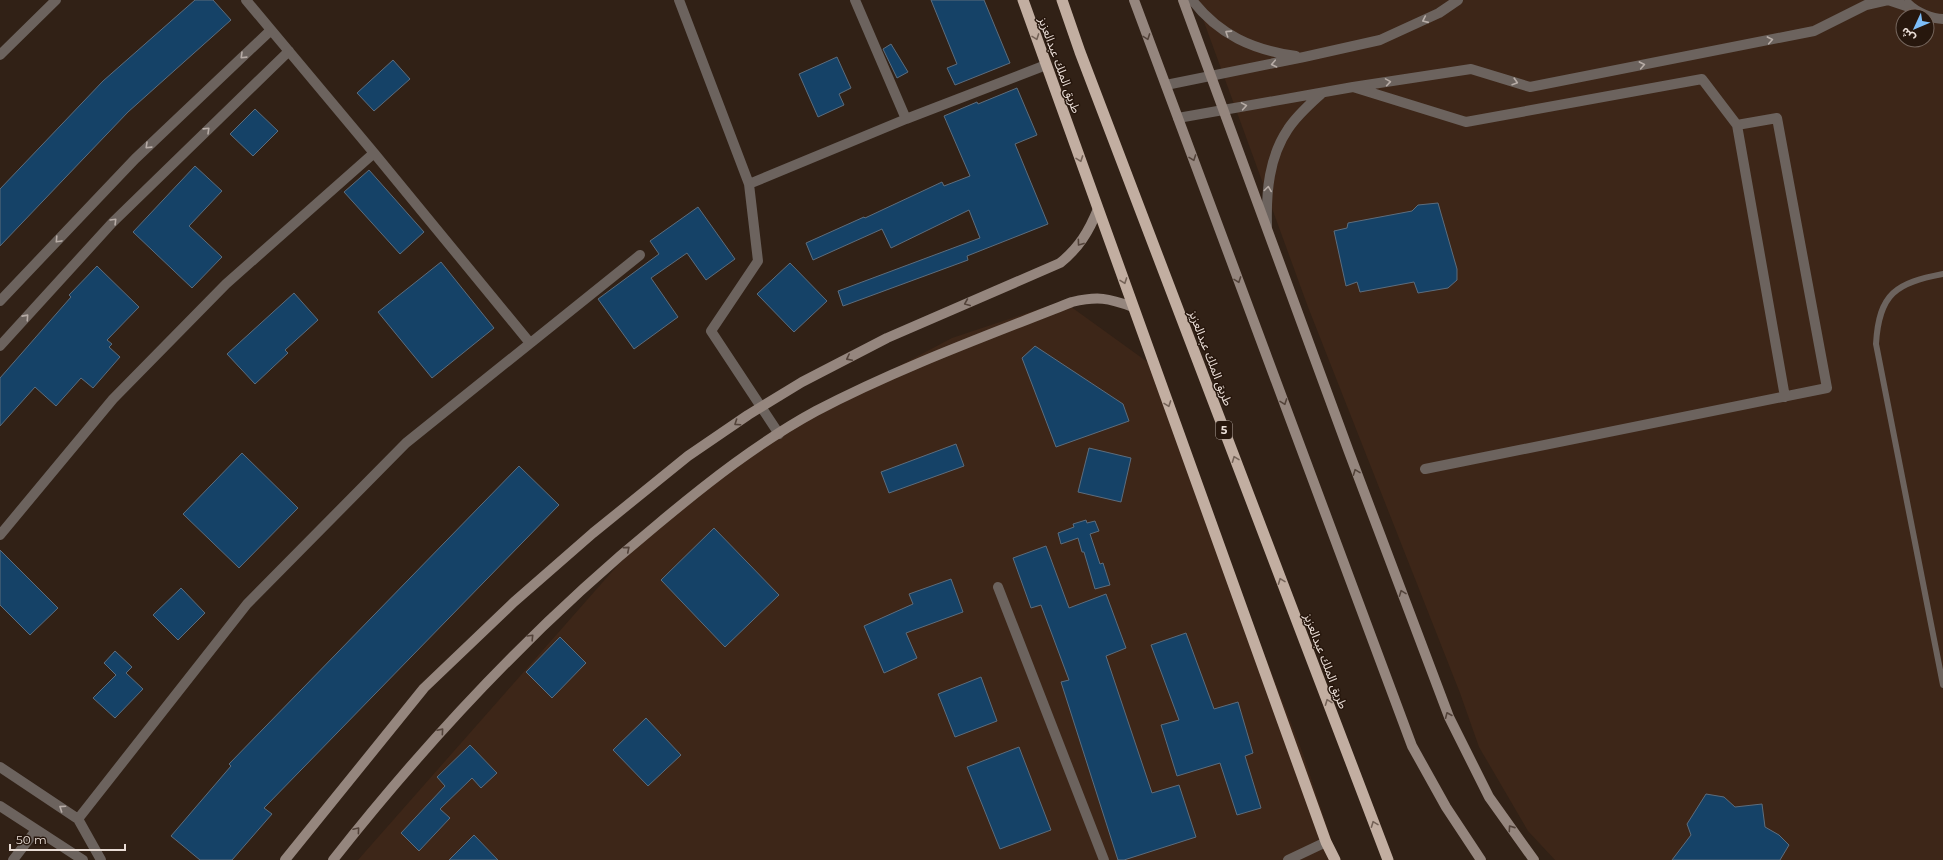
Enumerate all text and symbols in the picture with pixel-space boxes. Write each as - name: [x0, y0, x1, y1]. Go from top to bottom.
- north arrow: [1895, 8, 1935, 48]
- street label: طريق الملك عبدالعزيز: [1034, 14, 1084, 115]
- one-way arrow: [1421, 15, 1428, 23]
- text: ش: [1898, 25, 1918, 45]
- one-way arrow: [1225, 31, 1232, 38]
- one-way arrow: [1031, 33, 1039, 40]
- one-way arrow: [1143, 33, 1151, 40]
- one-way arrow: [1766, 36, 1773, 44]
- one-way arrow: [240, 52, 247, 59]
- one-way arrow: [1271, 59, 1277, 67]
- one-way arrow: [1639, 61, 1645, 70]
- one-way arrow: [1511, 77, 1518, 86]
- one-way arrow: [1385, 78, 1391, 87]
- one-way arrow: [1241, 102, 1247, 111]
- one-way arrow: [202, 128, 210, 135]
- one-way arrow: [145, 141, 153, 149]
- one-way arrow: [1075, 155, 1083, 162]
- one-way arrow: [1188, 155, 1196, 162]
- one-way arrow: [1263, 186, 1272, 192]
- one-way arrow: [109, 218, 117, 226]
- one-way arrow: [56, 235, 63, 242]
- one-way arrow: [1078, 239, 1085, 246]
- one-way arrow: [1234, 277, 1242, 284]
- one-way arrow: [1119, 278, 1128, 285]
- one-way arrow: [964, 299, 971, 307]
- street label: طريق الملك عبدالعزيز: [1185, 307, 1236, 408]
- one-way arrow: [22, 314, 29, 322]
- one-way arrow: [846, 353, 853, 360]
- one-way arrow: [1279, 398, 1287, 405]
- one-way arrow: [1163, 400, 1172, 407]
- one-way arrow: [734, 418, 741, 425]
- road number: 5: [1216, 421, 1232, 439]
- one-way arrow: [1232, 456, 1240, 463]
- one-way arrow: [1353, 468, 1361, 475]
- one-way arrow: [622, 547, 630, 554]
- one-way arrow: [1278, 577, 1286, 584]
- one-way arrow: [1399, 590, 1407, 597]
- street label: طريق الملك عبدالعزيز: [1300, 610, 1351, 711]
- one-way arrow: [526, 634, 534, 642]
- one-way arrow: [1324, 699, 1332, 706]
- one-way arrow: [1445, 711, 1453, 719]
- one-way arrow: [437, 728, 444, 736]
- one-way arrow: [59, 806, 66, 813]
- one-way arrow: [1370, 820, 1378, 827]
- scale bar: [10, 826, 125, 852]
- one-way arrow: [1509, 826, 1516, 833]
- one-way arrow: [352, 827, 359, 834]
- text: 50 m: [16, 832, 47, 847]

